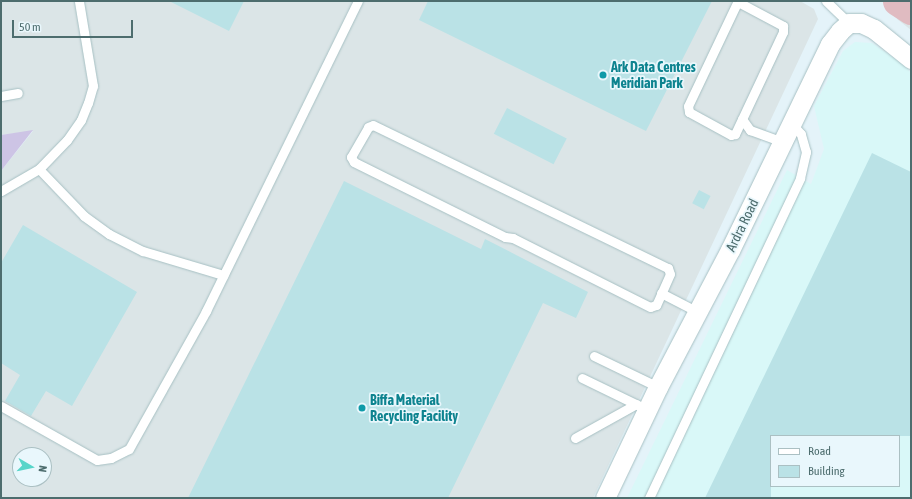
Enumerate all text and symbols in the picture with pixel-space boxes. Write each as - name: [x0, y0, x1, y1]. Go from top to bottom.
- scale bar: [14, 12, 135, 38]
- text: 50 m: [19, 20, 41, 34]
- place label: Ark Data Centres Meridian Park: [611, 59, 696, 92]
- marker: Ark Data Centres Meridian Park: [598, 70, 608, 80]
- street label: Ardra Road: [722, 196, 762, 254]
- place label: Biffa Material Recycling Facility: [370, 392, 458, 424]
- marker: Biffa Material Recycling Facility: [357, 403, 367, 413]
- legend: [770, 435, 900, 487]
- text: Road: [808, 444, 831, 458]
- north arrow: [12, 447, 52, 487]
- text: Building: [808, 464, 845, 478]
- text: N: [36, 465, 49, 473]

